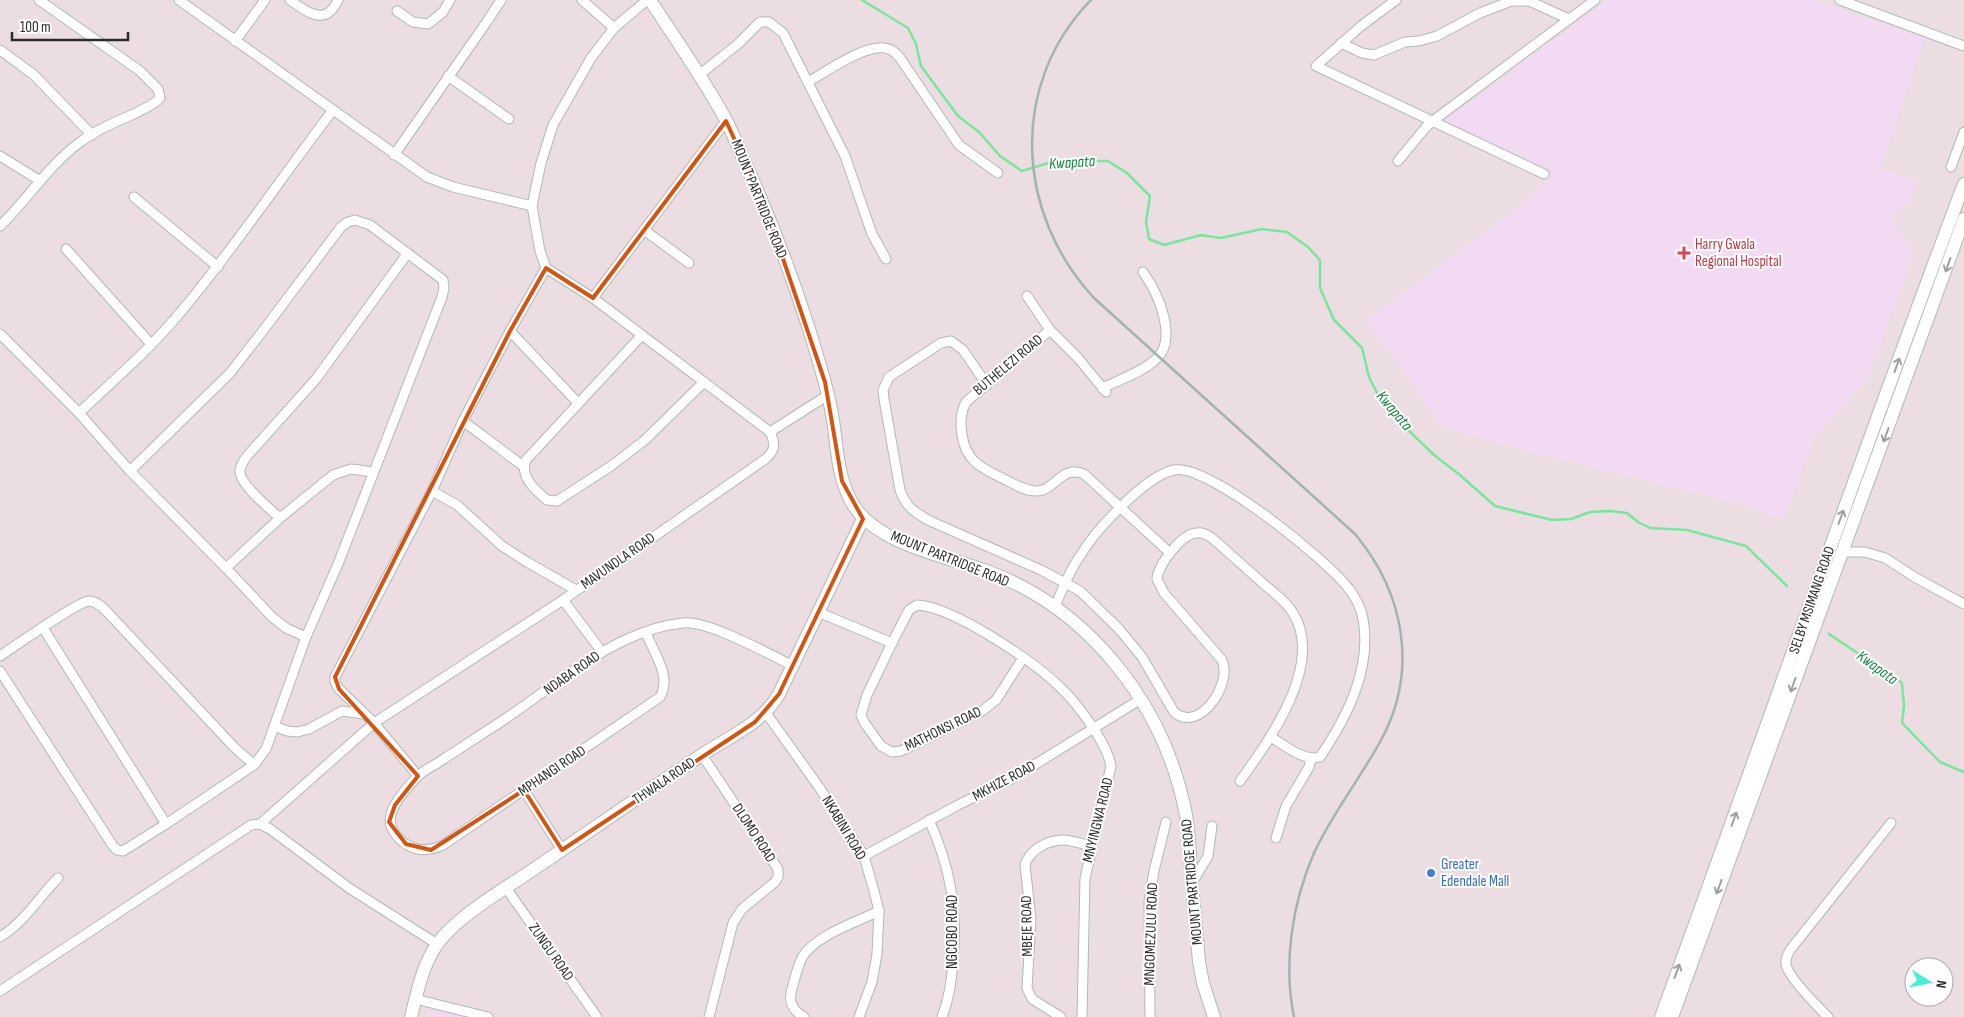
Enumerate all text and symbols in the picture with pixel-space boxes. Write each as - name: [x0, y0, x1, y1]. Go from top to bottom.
- scale bar: [12, 10, 129, 42]
- text: 100 m: [20, 18, 51, 37]
- street label: MOUNT PARTRIDGE ROAD: [727, 137, 791, 261]
- water label: Kwapata: [1048, 152, 1096, 174]
- place label: Harry Gwala Regional Hospital: [1695, 235, 1781, 271]
- marker: Harry Gwala Regional Hospital: [1677, 246, 1691, 260]
- one-way arrow: [1943, 257, 1952, 273]
- street label: BUTHELEZI ROAD: [969, 330, 1047, 400]
- one-way arrow: [1893, 357, 1902, 373]
- water label: Kwapata: [1372, 387, 1416, 435]
- one-way arrow: [1881, 426, 1890, 442]
- one-way arrow: [1837, 510, 1846, 526]
- street label: MOUNT PARTRIDGE ROAD: [888, 527, 1012, 591]
- street label: MAVUNDLA ROAD: [577, 528, 659, 594]
- street label: SELBY MSIMANG ROAD: [1785, 544, 1839, 656]
- street label: NDABA ROAD: [540, 647, 604, 699]
- water label: Kwapata: [1853, 647, 1902, 690]
- one-way arrow: [1788, 677, 1797, 693]
- street label: MATHONSI ROAD: [901, 702, 985, 756]
- street label: MPHANGI ROAD: [514, 741, 590, 801]
- street label: THWALA ROAD: [629, 753, 699, 809]
- street label: MKHIZE ROAD: [969, 756, 1039, 806]
- street label: MNYINGWA ROAD: [1078, 775, 1118, 865]
- street label: NKABINI ROAD: [817, 792, 871, 864]
- street label: DLOMO ROAD: [728, 800, 780, 866]
- one-way arrow: [1730, 812, 1739, 827]
- street label: MOUNT PARTRIDGE ROAD: [1177, 818, 1207, 946]
- place label: Greater Edendale Mall: [1441, 855, 1509, 891]
- marker: Greater Edendale Mall: [1425, 867, 1437, 879]
- one-way arrow: [1714, 879, 1723, 894]
- street label: MNGOMEZULU ROAD: [1140, 882, 1162, 986]
- street label: NGCOBO ROAD: [943, 895, 962, 969]
- street label: MBEJE ROAD: [1017, 895, 1037, 957]
- street label: ZUNGU ROAD: [524, 919, 578, 985]
- north arrow: [1904, 957, 1954, 1007]
- one-way arrow: [1673, 964, 1682, 979]
- text: N: [1932, 979, 1950, 989]

